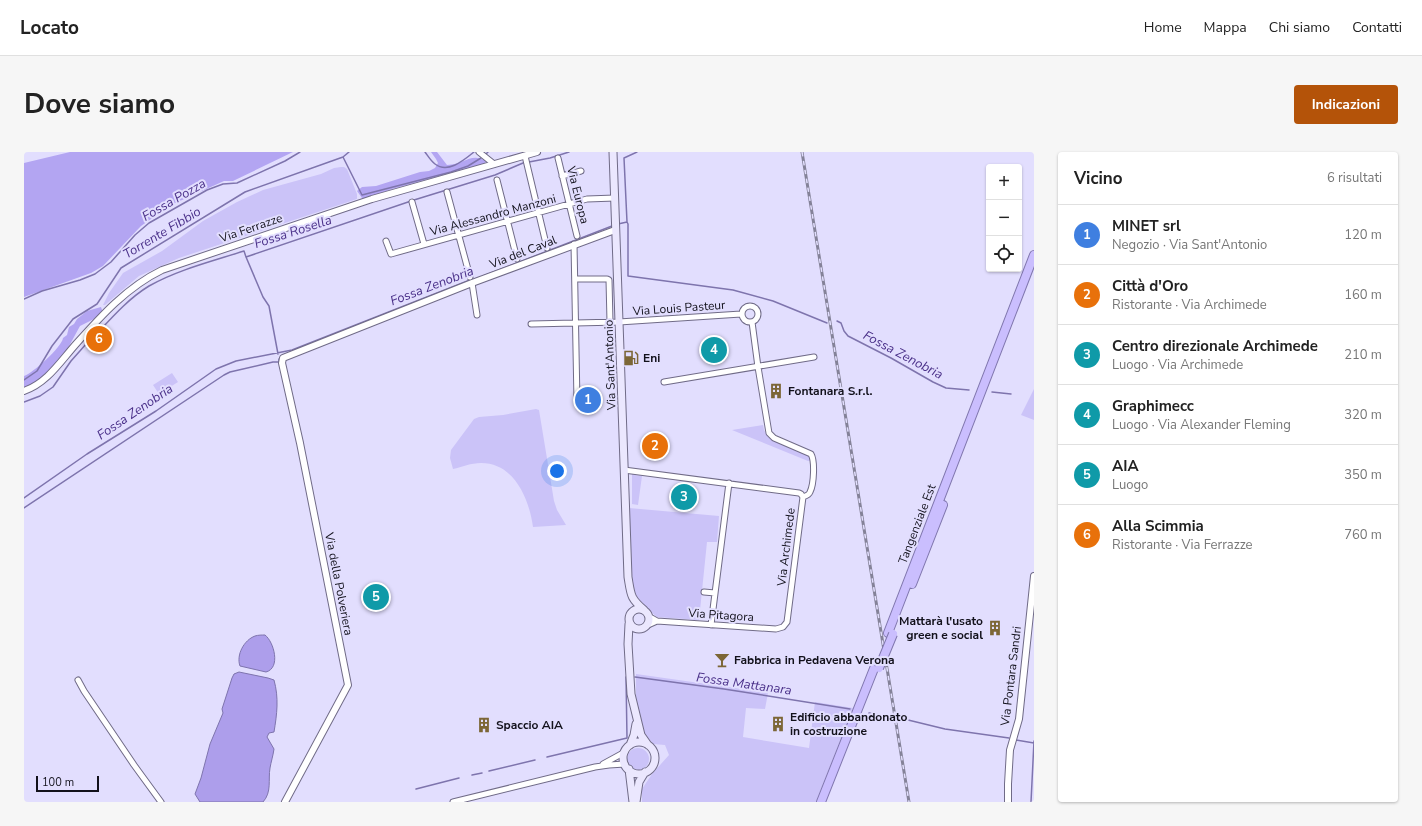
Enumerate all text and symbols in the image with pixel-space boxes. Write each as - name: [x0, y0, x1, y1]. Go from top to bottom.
- text: Locato: [20, 15, 79, 41]
- text: Home: [1144, 18, 1182, 37]
- text: Mappa: [1204, 18, 1247, 37]
- text: Chi siamo: [1269, 18, 1330, 37]
- text: Contatti: [1352, 18, 1402, 37]
- text: Dove siamo: [24, 85, 175, 123]
- button: Indicazioni: [1294, 85, 1398, 124]
- street label: Via Europa: [563, 164, 593, 225]
- map controls: [986, 164, 1022, 272]
- button: +: [986, 164, 1022, 200]
- text: Vicino: [1074, 167, 1123, 190]
- text: 6 risultati: [1327, 169, 1382, 187]
- water label: Fossa Pozza: [139, 174, 209, 225]
- street label: Via Alessandro Manzoni: [427, 190, 558, 240]
- button: −: [986, 200, 1022, 236]
- water label: Torrente Fibbio: [120, 203, 204, 263]
- street label: Via Ferrazze: [216, 210, 285, 247]
- water label: Fossa Rosella: [252, 211, 334, 253]
- text: MINET srl: [1112, 216, 1181, 236]
- text: 1: [1083, 226, 1091, 244]
- text: 120 m: [1344, 226, 1382, 244]
- street label: Via del Caval: [486, 232, 559, 272]
- button: locate: [986, 236, 1022, 272]
- text: Negozio · Via Sant'Antonio: [1112, 236, 1267, 254]
- water label: Fossa Zenobria: [388, 262, 476, 310]
- text: Città d'Oro: [1112, 276, 1188, 296]
- text: 2: [1083, 286, 1091, 304]
- text: 160 m: [1344, 286, 1382, 304]
- text: Ristorante · Via Archimede: [1112, 296, 1267, 314]
- street label: Via Louis Pasteur: [631, 297, 727, 319]
- street label: Via Sant'Antonio: [600, 319, 620, 412]
- pin: 6: [86, 324, 112, 354]
- water label: Fossa Zenobria: [860, 326, 946, 384]
- pin: 4: [701, 335, 727, 365]
- text: Centro direzionale Archimede: [1112, 336, 1318, 356]
- text: 3: [1083, 346, 1091, 364]
- text: 210 m: [1344, 346, 1382, 364]
- fuel station icon: Eni: [622, 349, 640, 367]
- place label: Eni: [643, 350, 660, 366]
- text: Luogo · Via Archimede: [1112, 356, 1243, 374]
- water label: Fossa Zenobria: [93, 380, 177, 444]
- building icon: Fontanara S.r.l.: [767, 382, 785, 400]
- place label: Fontanara S.r.l.: [788, 383, 872, 399]
- pin: 1: [575, 385, 601, 415]
- text: Graphimecc: [1112, 396, 1194, 416]
- text: 4: [1083, 406, 1091, 424]
- text: 320 m: [1344, 406, 1382, 424]
- text: Luogo · Via Alexander Fleming: [1112, 416, 1291, 434]
- pin: 2: [642, 431, 668, 461]
- text: AIA: [1112, 456, 1139, 476]
- your location: [547, 461, 567, 481]
- text: 5: [1083, 466, 1091, 484]
- text: 350 m: [1344, 466, 1382, 484]
- text: Luogo: [1112, 476, 1148, 494]
- street label: Tangenziale Est: [894, 481, 940, 566]
- pin: 3: [671, 482, 697, 512]
- street label: Via Archimede: [773, 507, 799, 588]
- text: Alla Scimmia: [1112, 516, 1204, 536]
- text: 6: [1083, 526, 1091, 544]
- text: 760 m: [1344, 526, 1382, 544]
- street label: Via della Polveriera: [321, 530, 357, 637]
- text: Ristorante · Via Ferrazze: [1112, 536, 1252, 554]
- pin: 5: [363, 582, 389, 612]
- street label: Via Pitagora: [687, 605, 754, 625]
- place label: Mattarà l'usato green e social: [899, 613, 983, 643]
- building icon: Mattarà l'usato green e social: [986, 619, 1004, 637]
- street label: Via Pontara Sandri: [997, 625, 1025, 728]
- bar icon: Fabbrica in Pedavena Verona: [713, 651, 731, 669]
- place label: Fabbrica in Pedavena Verona: [734, 652, 895, 668]
- water label: Fossa Mattanara: [695, 668, 793, 700]
- place label: Edificio abbandonato in costruzione: [790, 709, 907, 739]
- building icon: Edificio abbandonato in costruzione: [769, 715, 787, 733]
- building icon: Spaccio AIA: [475, 716, 493, 734]
- place label: Spaccio AIA: [496, 717, 563, 733]
- scale bar: [36, 774, 99, 793]
- text: 100 m: [42, 775, 74, 790]

